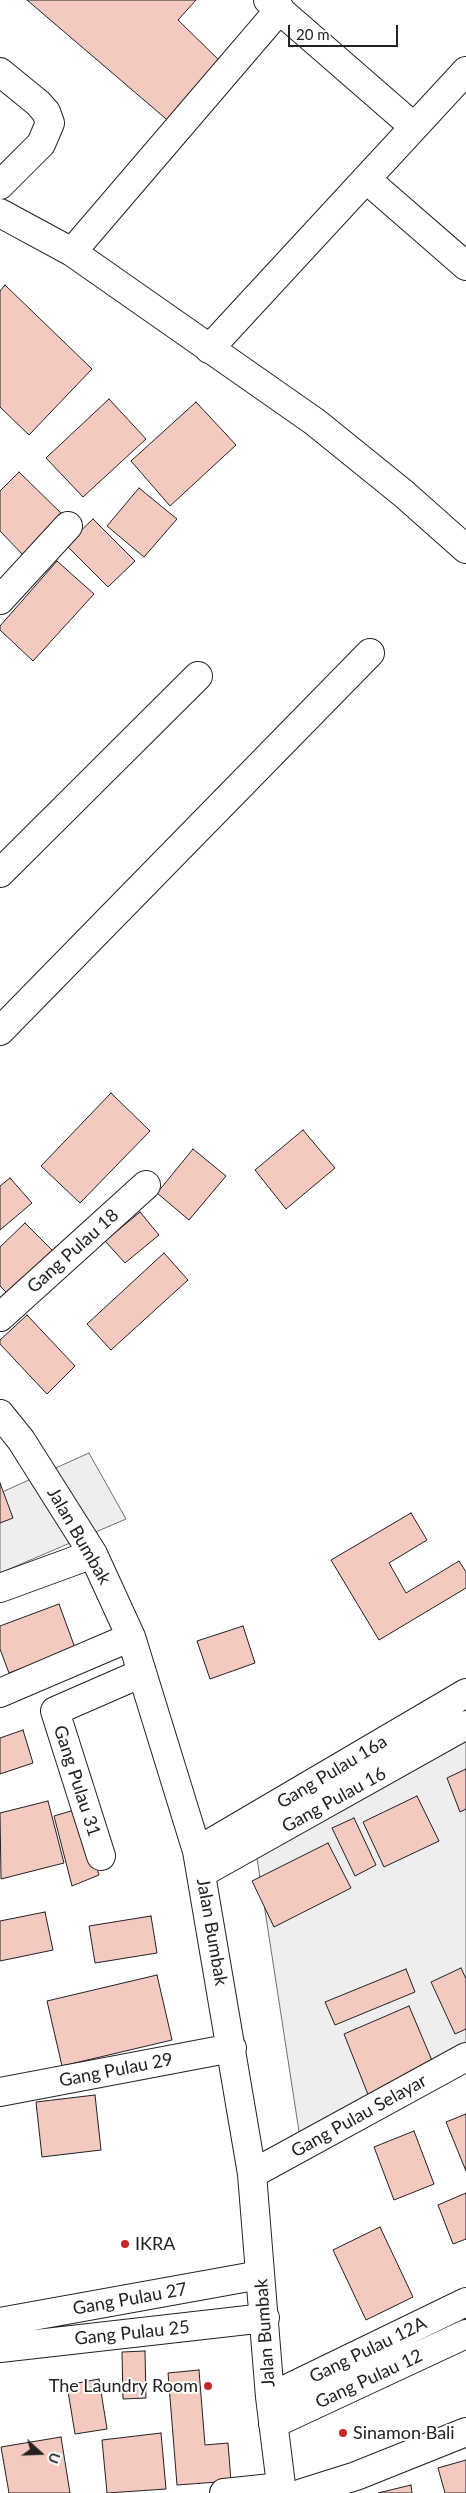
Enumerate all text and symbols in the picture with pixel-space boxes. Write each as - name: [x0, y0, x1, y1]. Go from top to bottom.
- scale bar: [291, 15, 401, 47]
- text: 20 m: [296, 25, 330, 43]
- street label: Gang Pulau 18: [23, 1204, 123, 1298]
- street label: Jalan Bumbak: [43, 1484, 115, 1588]
- street label: Gang Pulau 31: [49, 1723, 105, 1839]
- street label: Gang Pulau 16a: [273, 1731, 391, 1813]
- street label: Gang Pulau 16: [278, 1763, 390, 1837]
- street label: Jalan Bumbak: [192, 1877, 232, 1987]
- street label: Gang Pulau 29: [57, 2048, 175, 2092]
- street label: Gang Pulau Selayar: [288, 2070, 430, 2162]
- place label: IKRA: [135, 2233, 175, 2255]
- marker: IKRA: [119, 2238, 131, 2250]
- street label: Gang Pulau 27: [71, 2278, 189, 2320]
- street label: Jalan Bumbak: [250, 2278, 280, 2388]
- street label: Gang Pulau 12A: [306, 2312, 430, 2388]
- street label: Gang Pulau 25: [73, 2316, 191, 2350]
- street label: Gang Pulau 12: [312, 2345, 426, 2413]
- place label: The Laundry Room: [49, 2375, 198, 2397]
- marker: The Laundry Room: [202, 2380, 214, 2392]
- place label: Sinamon Bali: [353, 2422, 455, 2444]
- marker: Sinamon Bali: [337, 2427, 349, 2439]
- north arrow: [15, 2428, 65, 2478]
- text: U: [45, 2451, 64, 2466]

